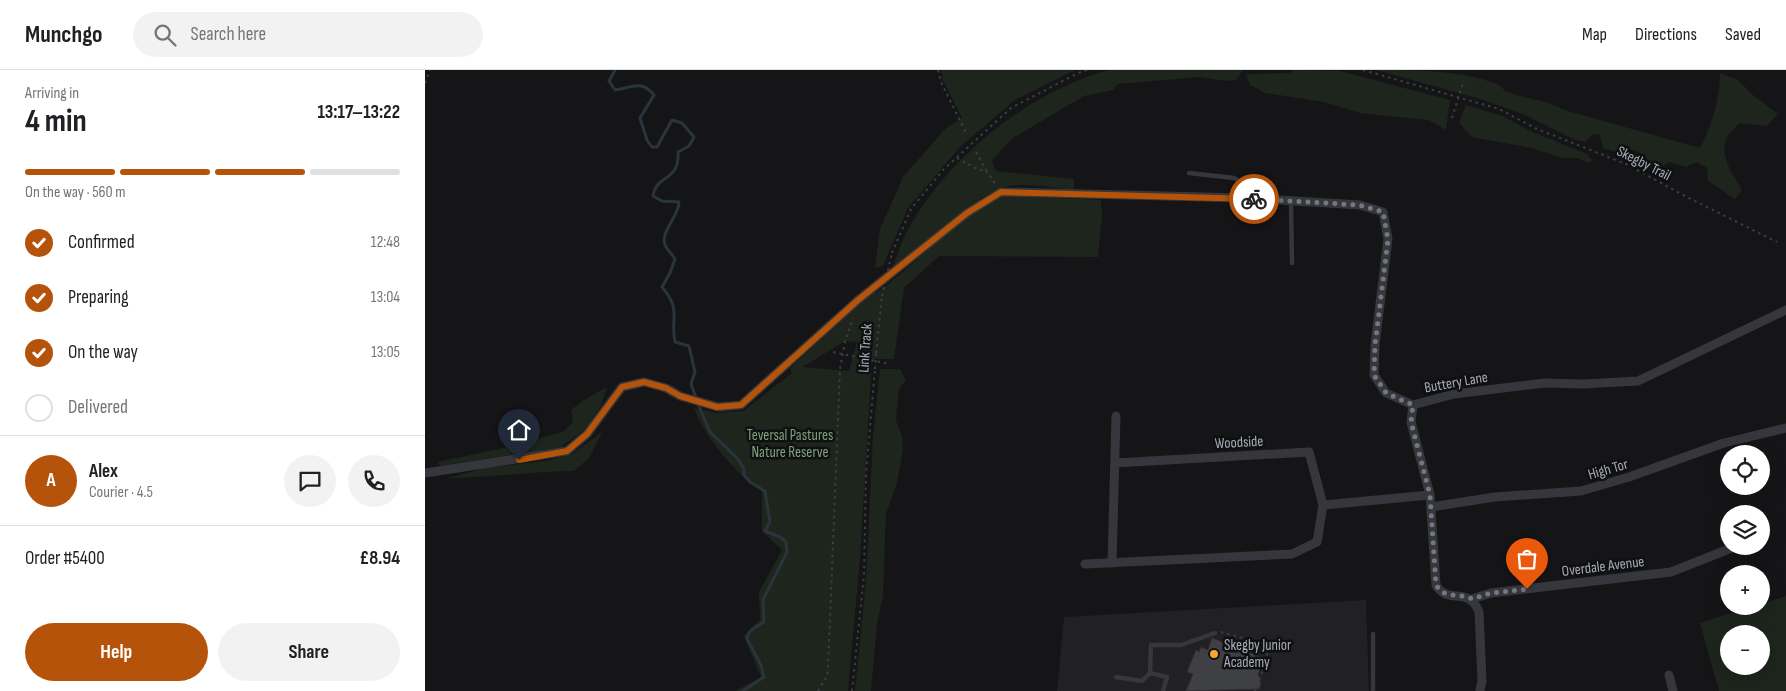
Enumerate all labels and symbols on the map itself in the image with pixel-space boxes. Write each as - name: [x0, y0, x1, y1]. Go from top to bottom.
- street label: Skegby Trail: [1613, 142, 1674, 185]
- courier: [1229, 174, 1279, 224]
- street label: Link Track: [854, 322, 877, 373]
- street label: Buttery Lane: [1423, 368, 1489, 397]
- pin: [498, 409, 540, 460]
- park label: Teversal Pastures Nature Reserve: [747, 426, 833, 462]
- street label: Woodside: [1214, 432, 1264, 453]
- street label: High Tor: [1586, 455, 1631, 484]
- pin: [1506, 538, 1548, 589]
- street label: Overdale Avenue: [1561, 552, 1645, 581]
- place label: Skegby Junior Academy: [1223, 636, 1292, 672]
- marker: Skegby Junior Academy: [1208, 648, 1220, 660]

